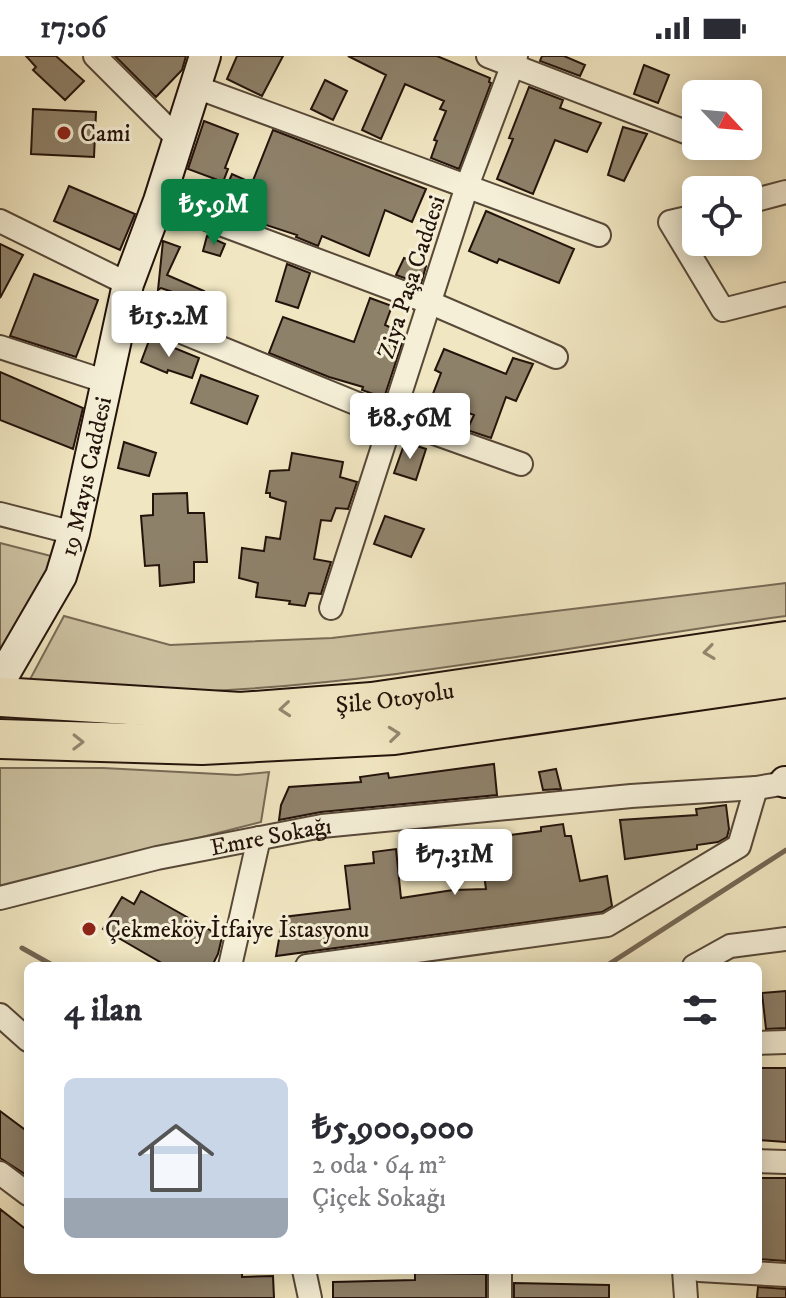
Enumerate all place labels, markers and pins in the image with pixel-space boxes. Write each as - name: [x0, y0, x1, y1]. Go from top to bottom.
- place label: Cami: [80, 119, 130, 149]
- marker: Cami: [55, 124, 73, 142]
- pin: ₺5.9M: [158, 179, 270, 247]
- pin: ₺15.2M: [104, 291, 234, 359]
- pin: ₺8.56M: [345, 393, 475, 461]
- pin: ₺7.31M: [390, 829, 520, 897]
- place label: Çekmeköy İtfaiye İstasyonu: [105, 914, 369, 945]
- marker: Çekmeköy İtfaiye İstasyonu: [80, 920, 98, 938]

